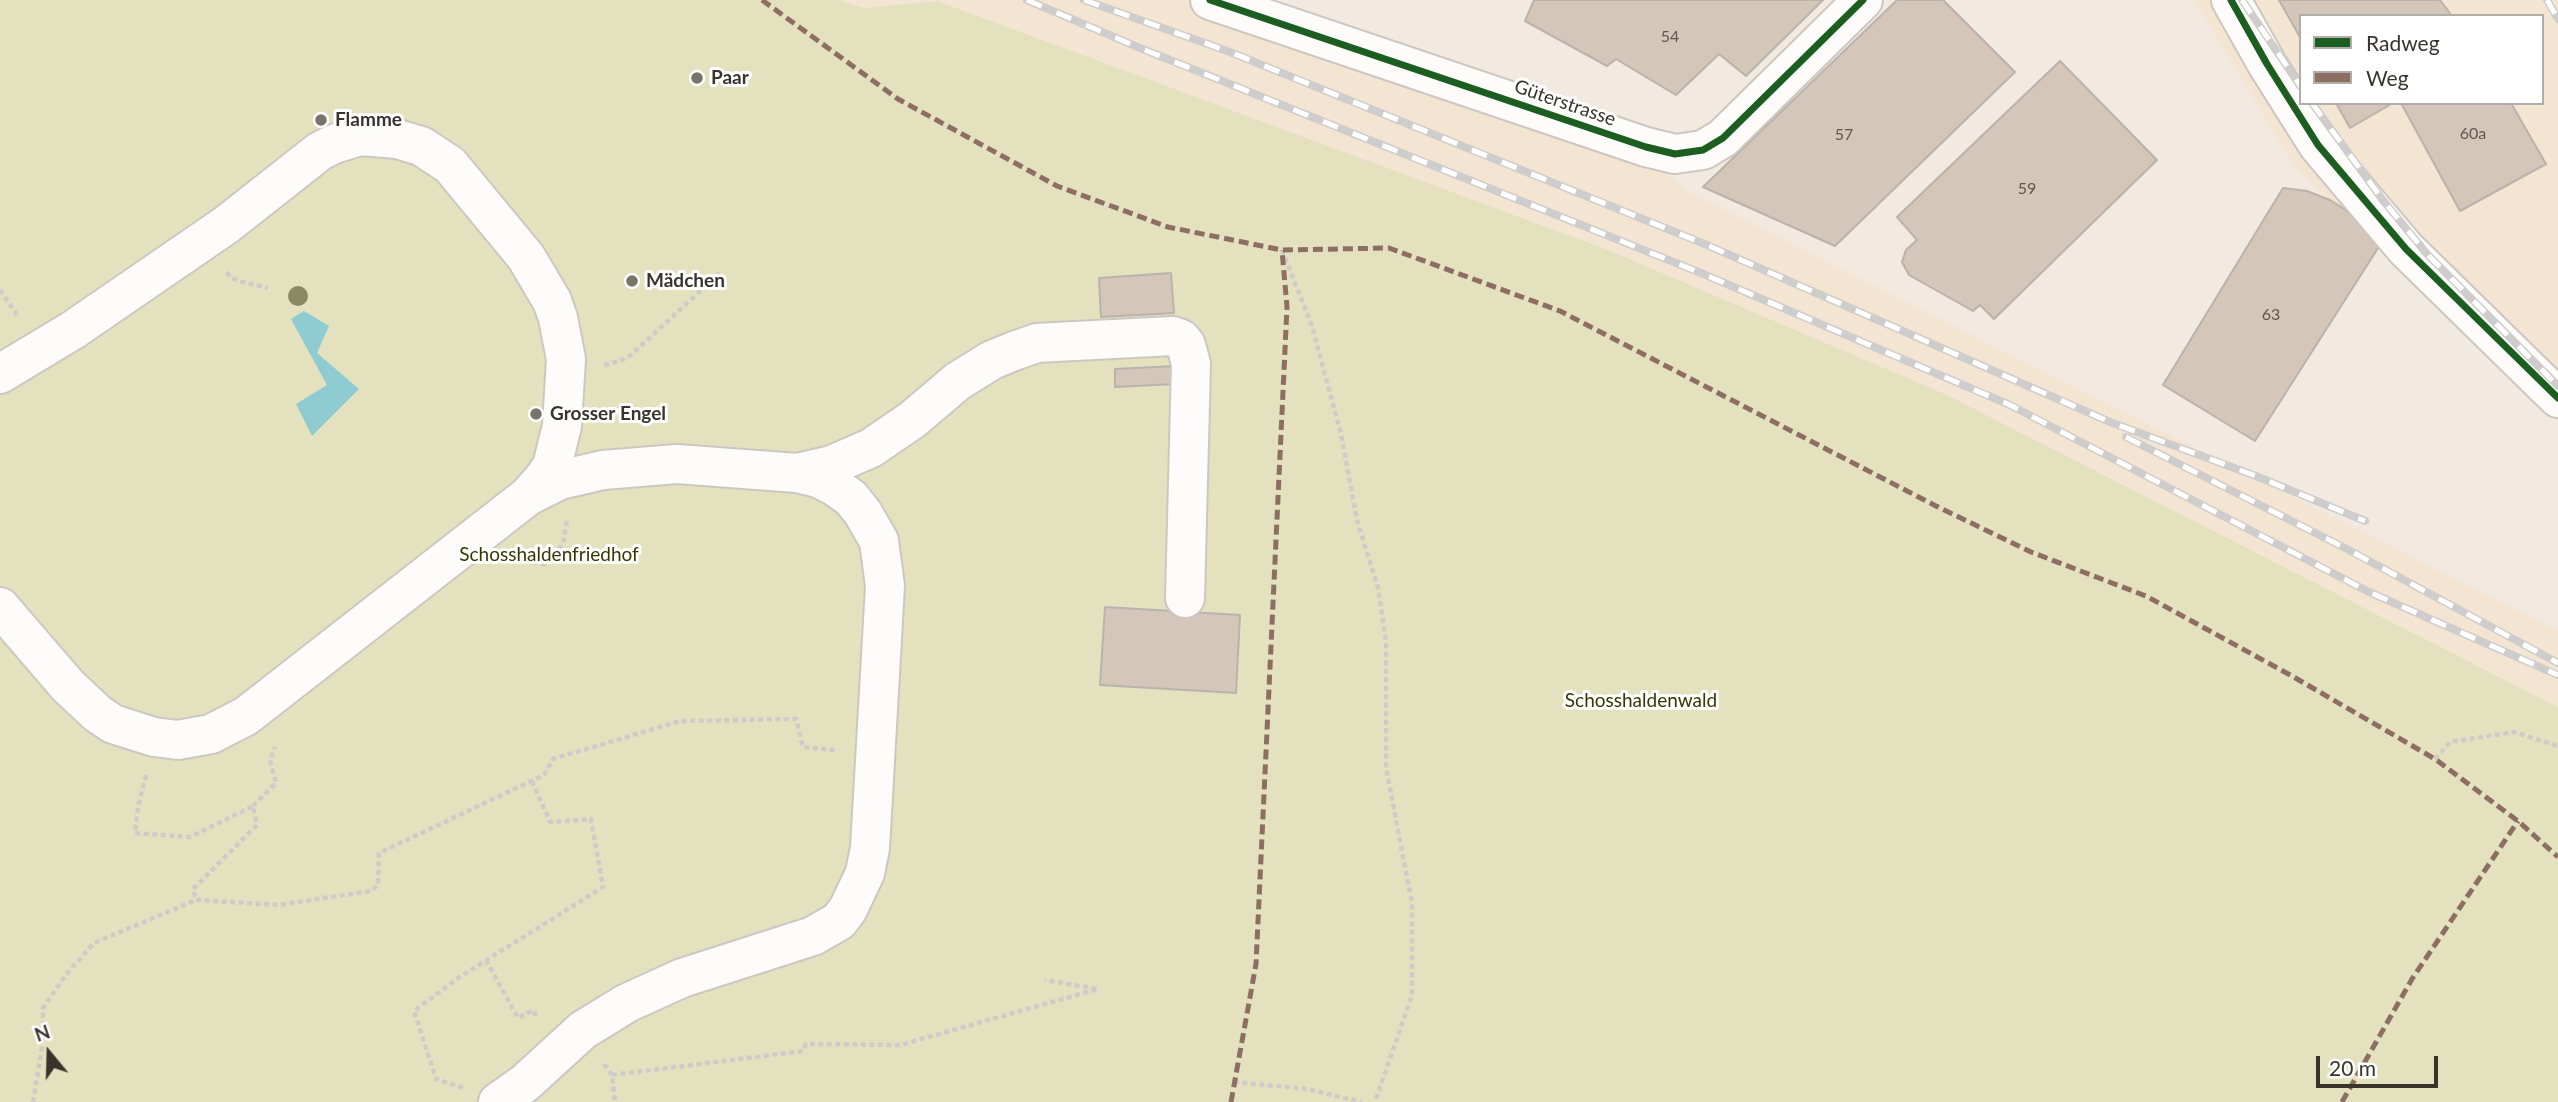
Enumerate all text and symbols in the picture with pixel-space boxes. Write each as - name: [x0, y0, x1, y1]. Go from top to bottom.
- legend: [2299, 14, 2544, 105]
- house number: 54: [1661, 27, 1679, 47]
- text: Radweg: [2366, 30, 2440, 55]
- text: Weg: [2366, 65, 2409, 90]
- place label: Paar: [711, 67, 749, 89]
- marker: Paar: [689, 70, 705, 86]
- street label: Güterstrasse: [1511, 75, 1619, 131]
- place label: Flamme: [335, 109, 402, 131]
- marker: Flamme: [313, 112, 329, 128]
- house number: 60a: [2460, 124, 2486, 144]
- house number: 57: [1835, 125, 1853, 145]
- house number: 59: [2018, 179, 2036, 199]
- place label: Mädchen: [646, 270, 725, 292]
- marker: Mädchen: [624, 273, 640, 289]
- house number: 63: [2262, 305, 2280, 325]
- place label: Grosser Engel: [550, 403, 666, 425]
- marker: Grosser Engel: [528, 406, 544, 422]
- park label: Schosshaldenfriedhof: [459, 544, 639, 566]
- park label: Schosshaldenwald: [1565, 690, 1717, 712]
- north arrow: [14, 1018, 84, 1088]
- text: N: [31, 1019, 53, 1046]
- scale bar: [2320, 1042, 2442, 1086]
- text: 20 m: [2329, 1055, 2376, 1080]

